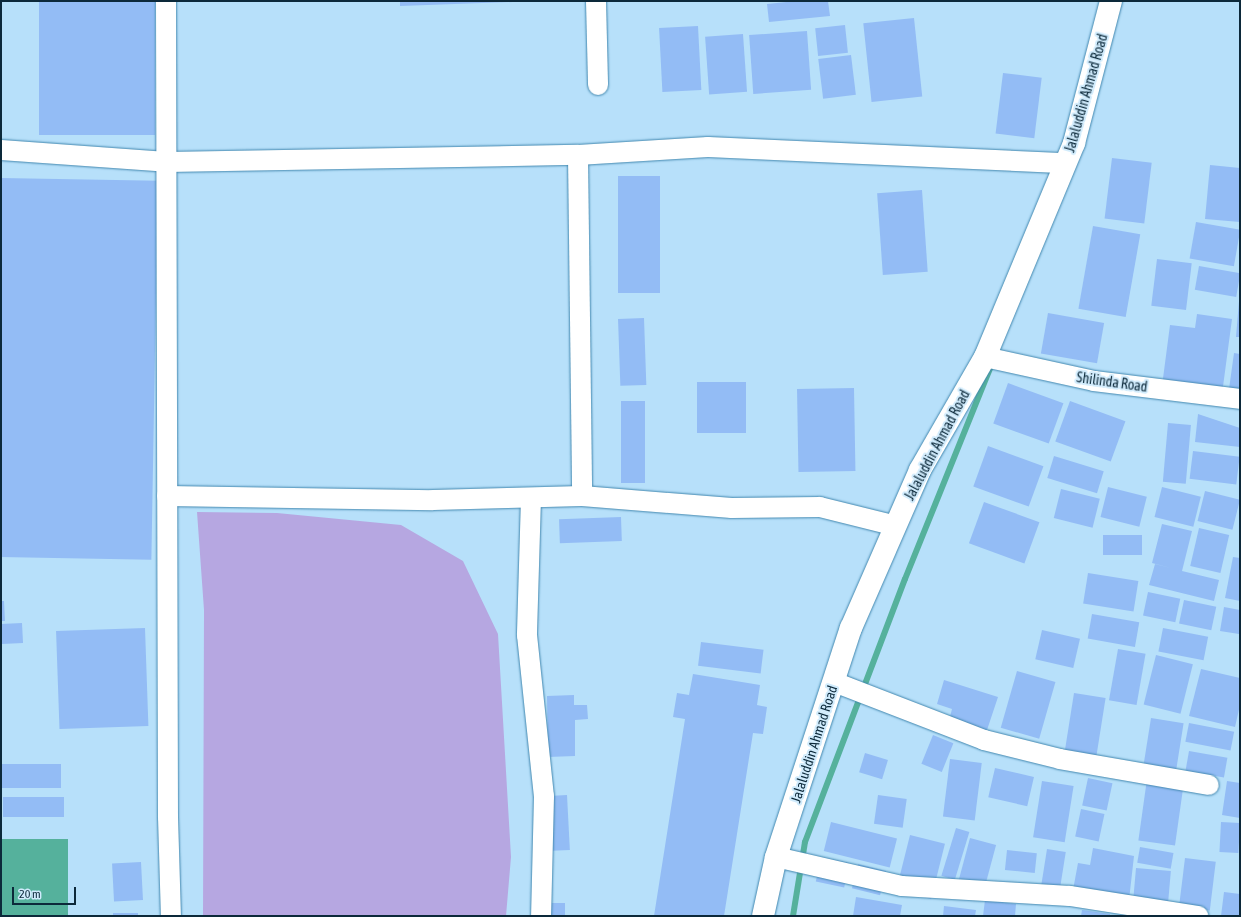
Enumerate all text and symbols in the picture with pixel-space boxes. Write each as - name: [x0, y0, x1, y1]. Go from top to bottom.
- street label: Jalaluddin Ahmad Road: [1061, 32, 1111, 154]
- street label: Shilinda Road: [1075, 369, 1149, 395]
- street label: Jalaluddin Ahmad Road: [901, 387, 973, 503]
- street label: Jalaluddin Ahmad Road: [787, 683, 841, 805]
- scale bar: [14, 879, 78, 905]
- text: 20 m: [19, 887, 41, 901]

